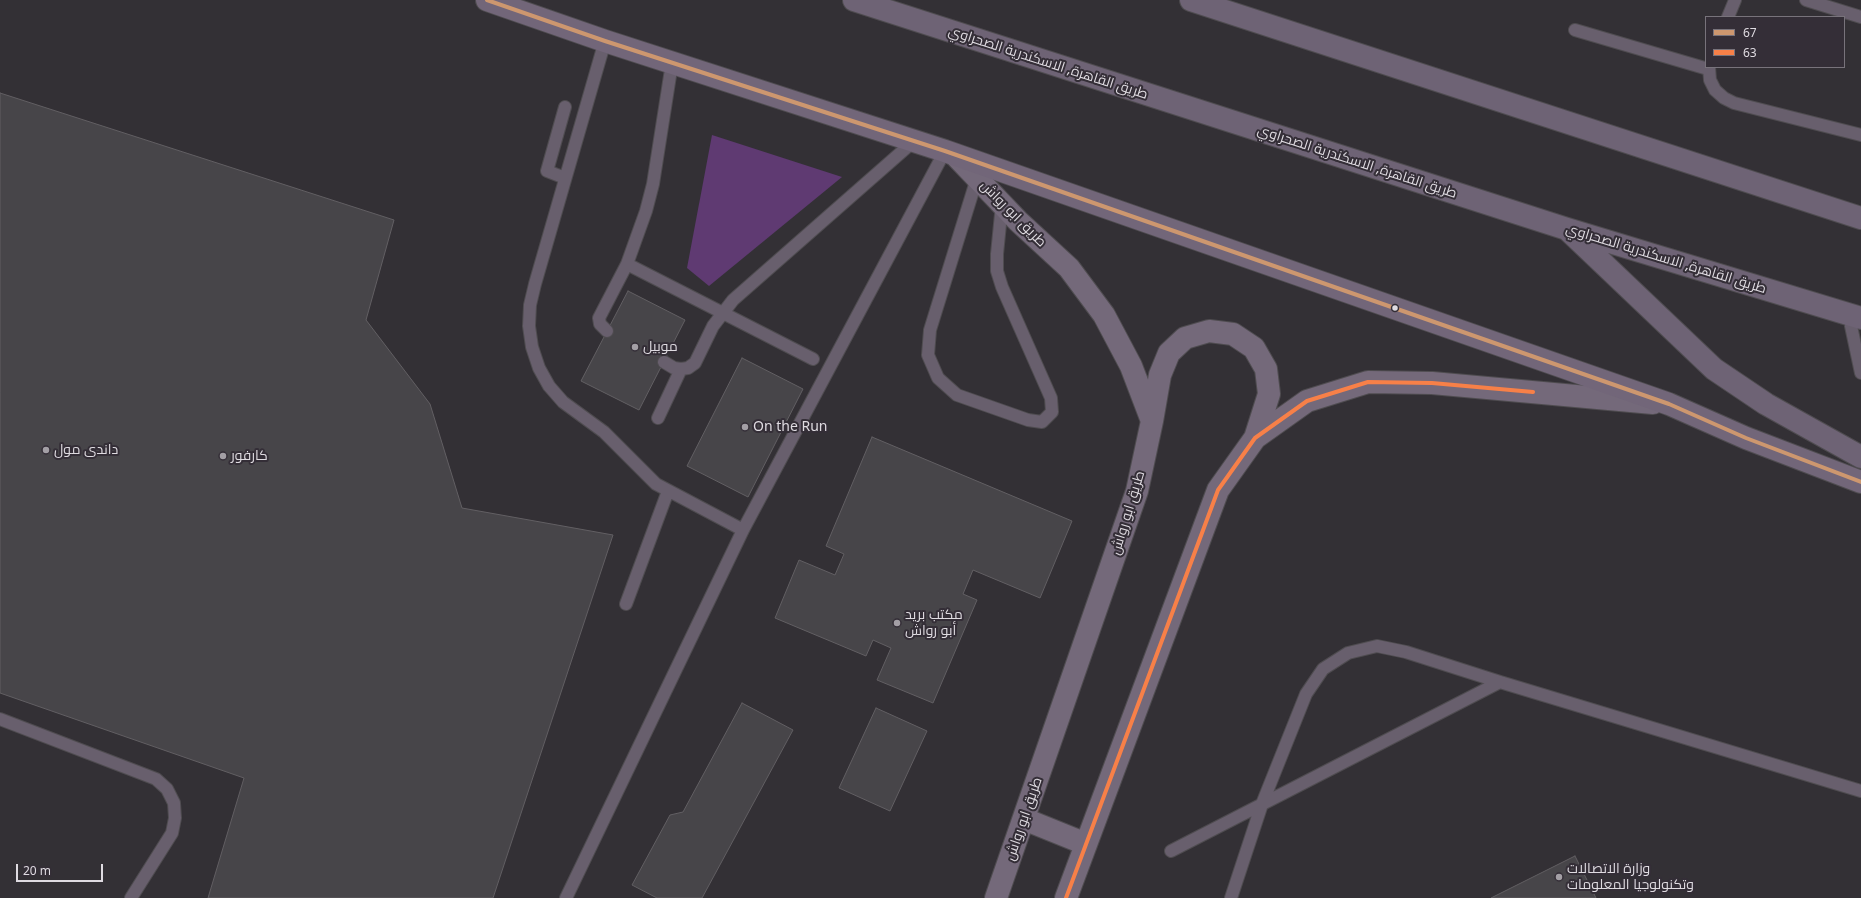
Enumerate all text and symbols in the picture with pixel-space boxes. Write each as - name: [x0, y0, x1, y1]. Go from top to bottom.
- legend: [1705, 16, 1845, 68]
- street label: طريق القاهرة, الاسكندرية الصحراوي: [946, 23, 1150, 103]
- text: 67: [1743, 24, 1757, 41]
- text: 63: [1743, 44, 1757, 61]
- street label: طريق القاهرة, الاسكندرية الصحراوي: [1255, 122, 1459, 202]
- street label: طريق ابو رواش: [976, 177, 1050, 251]
- street label: طريق القاهرة, الاسكندرية الصحراوي: [1564, 220, 1768, 298]
- unlabelled marker: [1390, 303, 1400, 313]
- place label: موبيل: [643, 339, 678, 355]
- marker: موبيل: [630, 342, 640, 352]
- place label: On the Run: [753, 419, 827, 435]
- marker: On the Run: [740, 422, 750, 432]
- place label: داندى مول: [54, 442, 118, 458]
- marker: داندى مول: [41, 445, 51, 455]
- place label: كارفور: [231, 448, 268, 464]
- marker: كارفور: [218, 451, 228, 461]
- street label: طريق ابو رواش: [1107, 469, 1149, 557]
- place label: مكتب بريد أبو رواش: [905, 607, 963, 640]
- marker: مكتب بريد أبو رواش: [892, 618, 902, 628]
- street label: طريق ابو رواش: [1002, 775, 1046, 863]
- scale bar: [18, 856, 105, 882]
- place label: وزارة الاتصالات وتكنولوجيا المعلومات: [1567, 861, 1694, 894]
- text: 20 m: [23, 862, 51, 879]
- marker: وزارة الاتصالات وتكنولوجيا المعلومات: [1554, 872, 1564, 882]

